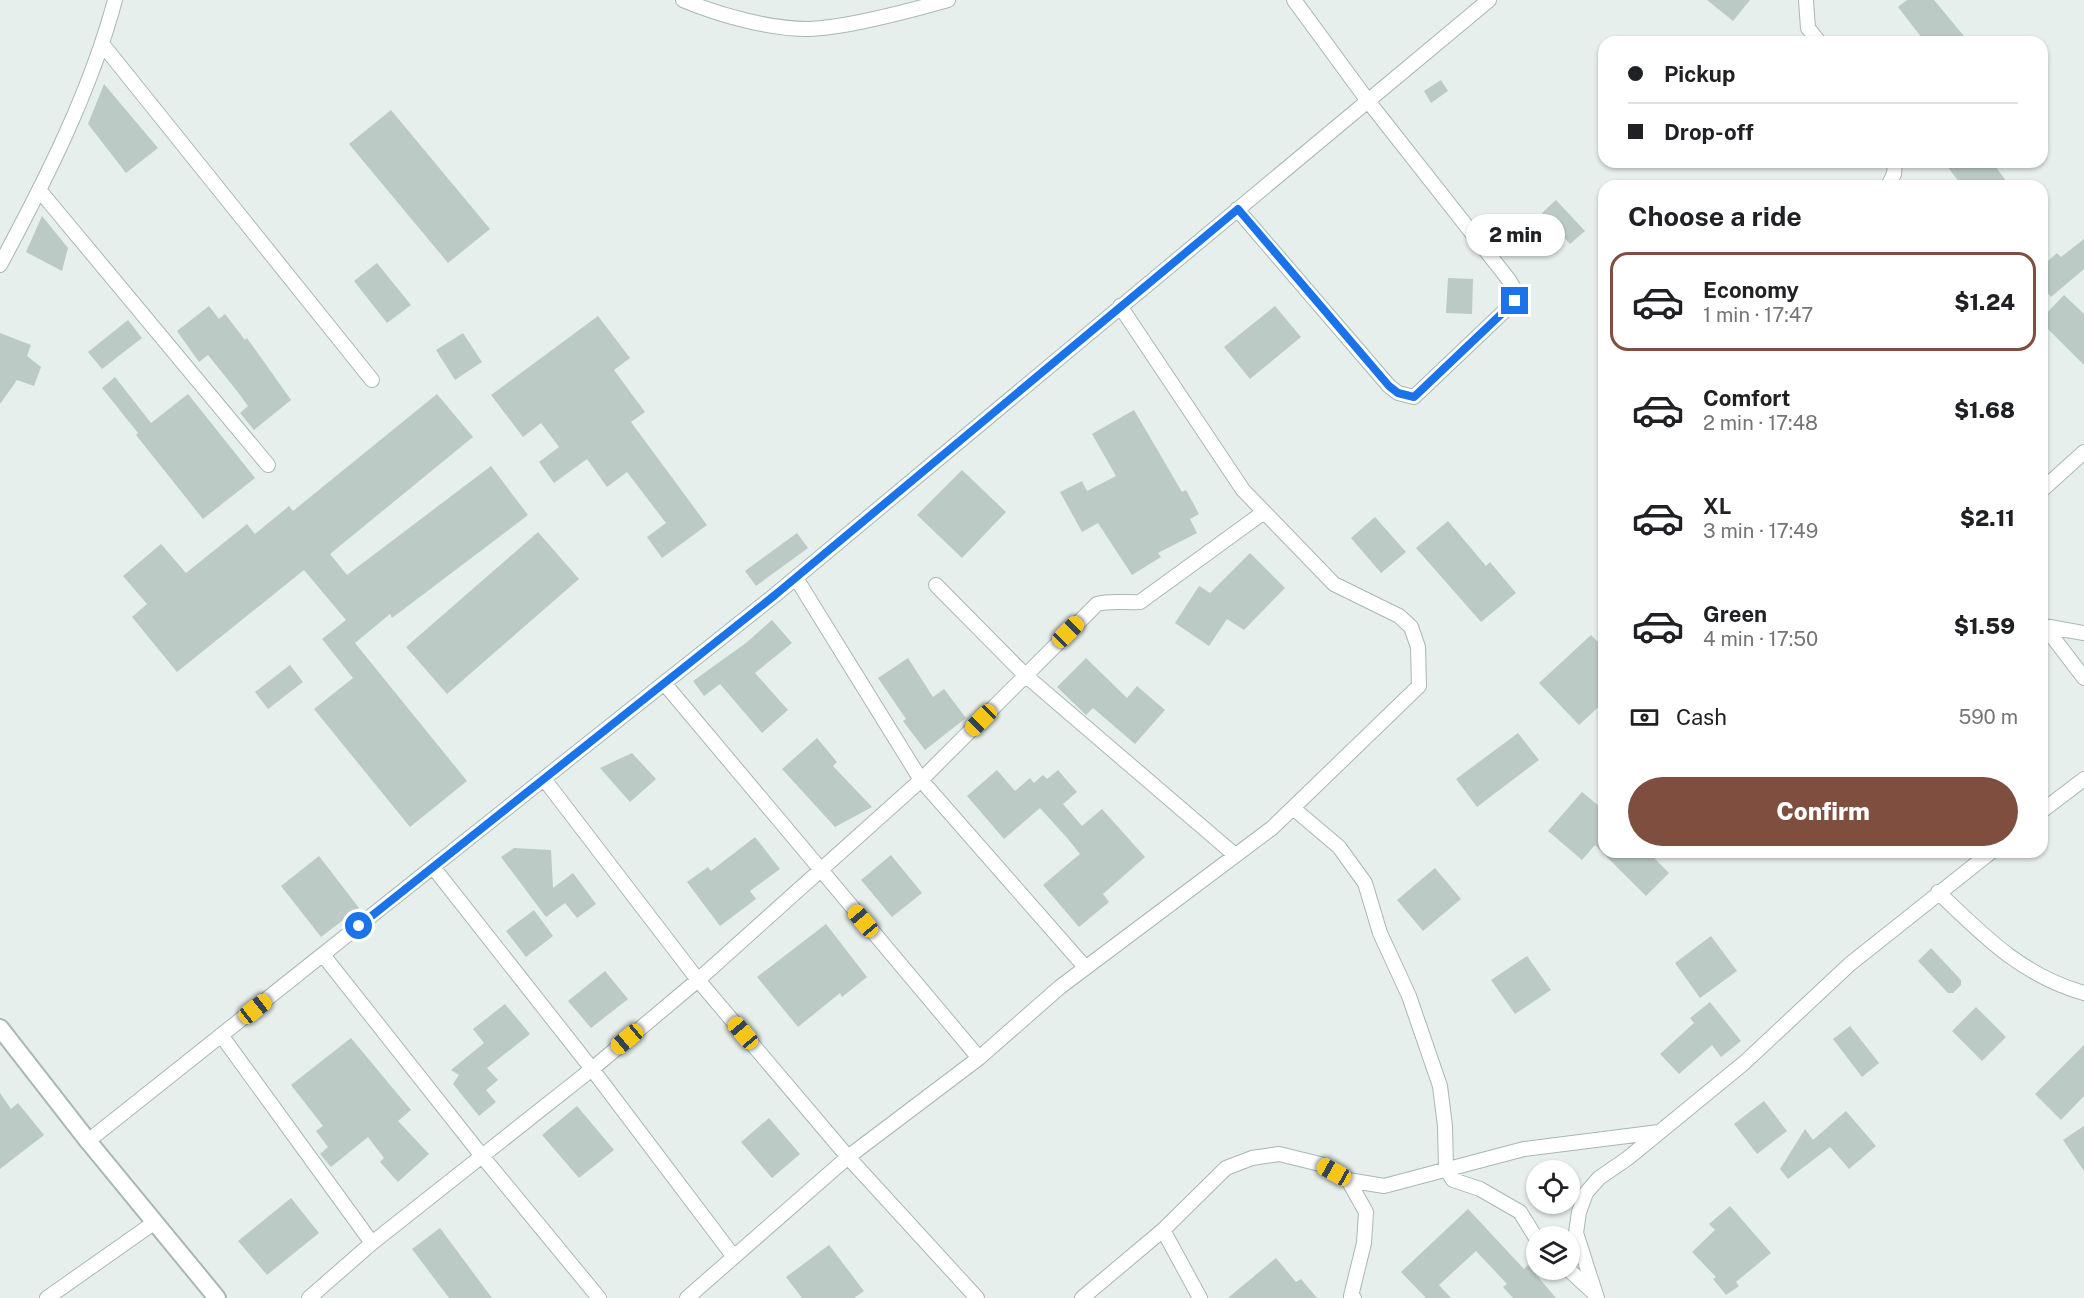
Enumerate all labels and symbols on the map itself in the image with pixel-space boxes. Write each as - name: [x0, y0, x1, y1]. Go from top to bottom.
- callout: 2 min: [1466, 214, 1564, 256]
- route end: [1501, 287, 1528, 314]
- car: [1049, 613, 1087, 651]
- car: [962, 701, 1000, 739]
- car: [845, 901, 881, 941]
- route start: [345, 912, 372, 939]
- car: [235, 991, 275, 1027]
- car: [725, 1013, 761, 1053]
- car: [607, 1021, 647, 1057]
- car: [1314, 1155, 1354, 1189]

